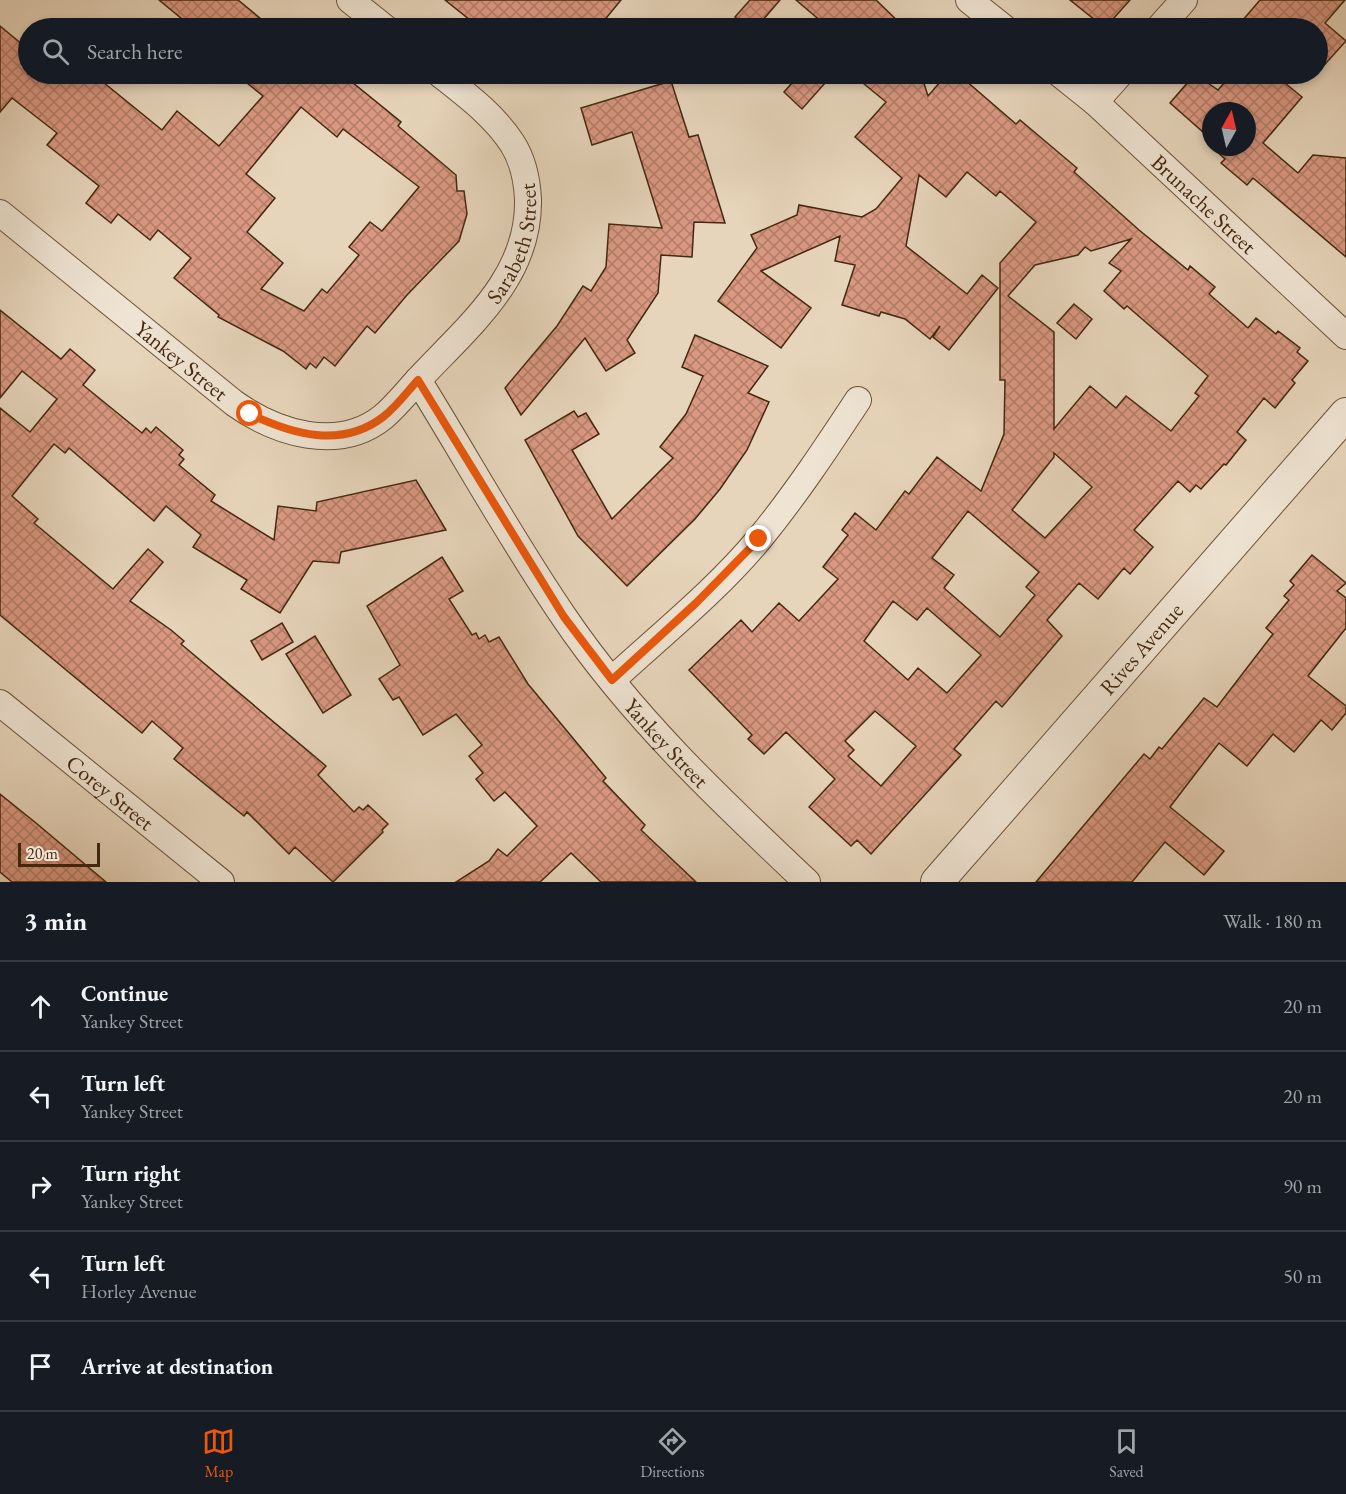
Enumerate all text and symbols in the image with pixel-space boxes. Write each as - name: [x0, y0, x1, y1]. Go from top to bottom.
- search box: [18, 18, 1328, 84]
- icon: search: [39, 35, 72, 68]
- text: Search here: [87, 37, 182, 66]
- north arrow: [1202, 102, 1256, 156]
- street label: Brunache Street: [1145, 148, 1263, 260]
- street label: Sarabeth Street: [480, 181, 543, 310]
- street label: Yankey Street: [129, 314, 234, 408]
- route start: [236, 400, 262, 426]
- route end: [745, 525, 771, 551]
- street label: Rives Avenue: [1093, 596, 1190, 701]
- street label: Yankey Street: [617, 692, 715, 794]
- street label: Corey Street: [60, 748, 160, 837]
- scale bar: [18, 840, 100, 868]
- text: 20 m: [27, 843, 58, 864]
- text: 3 min: [24, 904, 87, 938]
- text: Walk · 180 m: [1223, 908, 1322, 934]
- text: Continue: [81, 979, 168, 1008]
- icon: ahead: [24, 990, 57, 1023]
- text: 20 m: [1283, 993, 1322, 1019]
- text: Yankey Street: [81, 1008, 183, 1034]
- text: Turn left: [81, 1069, 165, 1098]
- icon: left: [24, 1080, 57, 1113]
- text: 20 m: [1283, 1083, 1322, 1109]
- text: Yankey Street: [81, 1098, 183, 1124]
- text: Turn right: [81, 1159, 180, 1188]
- icon: right: [24, 1170, 57, 1203]
- text: 90 m: [1283, 1173, 1322, 1199]
- text: Yankey Street: [81, 1188, 183, 1214]
- text: Turn left: [81, 1249, 165, 1278]
- icon: left: [24, 1260, 57, 1293]
- text: 50 m: [1283, 1263, 1322, 1289]
- text: Horley Avenue: [81, 1278, 197, 1304]
- icon: arrive: [24, 1350, 57, 1383]
- text: Arrive at destination: [81, 1352, 273, 1381]
- tab: Map: [202, 1425, 235, 1482]
- tab: Directions: [640, 1425, 705, 1482]
- tab: Saved: [1109, 1425, 1144, 1482]

